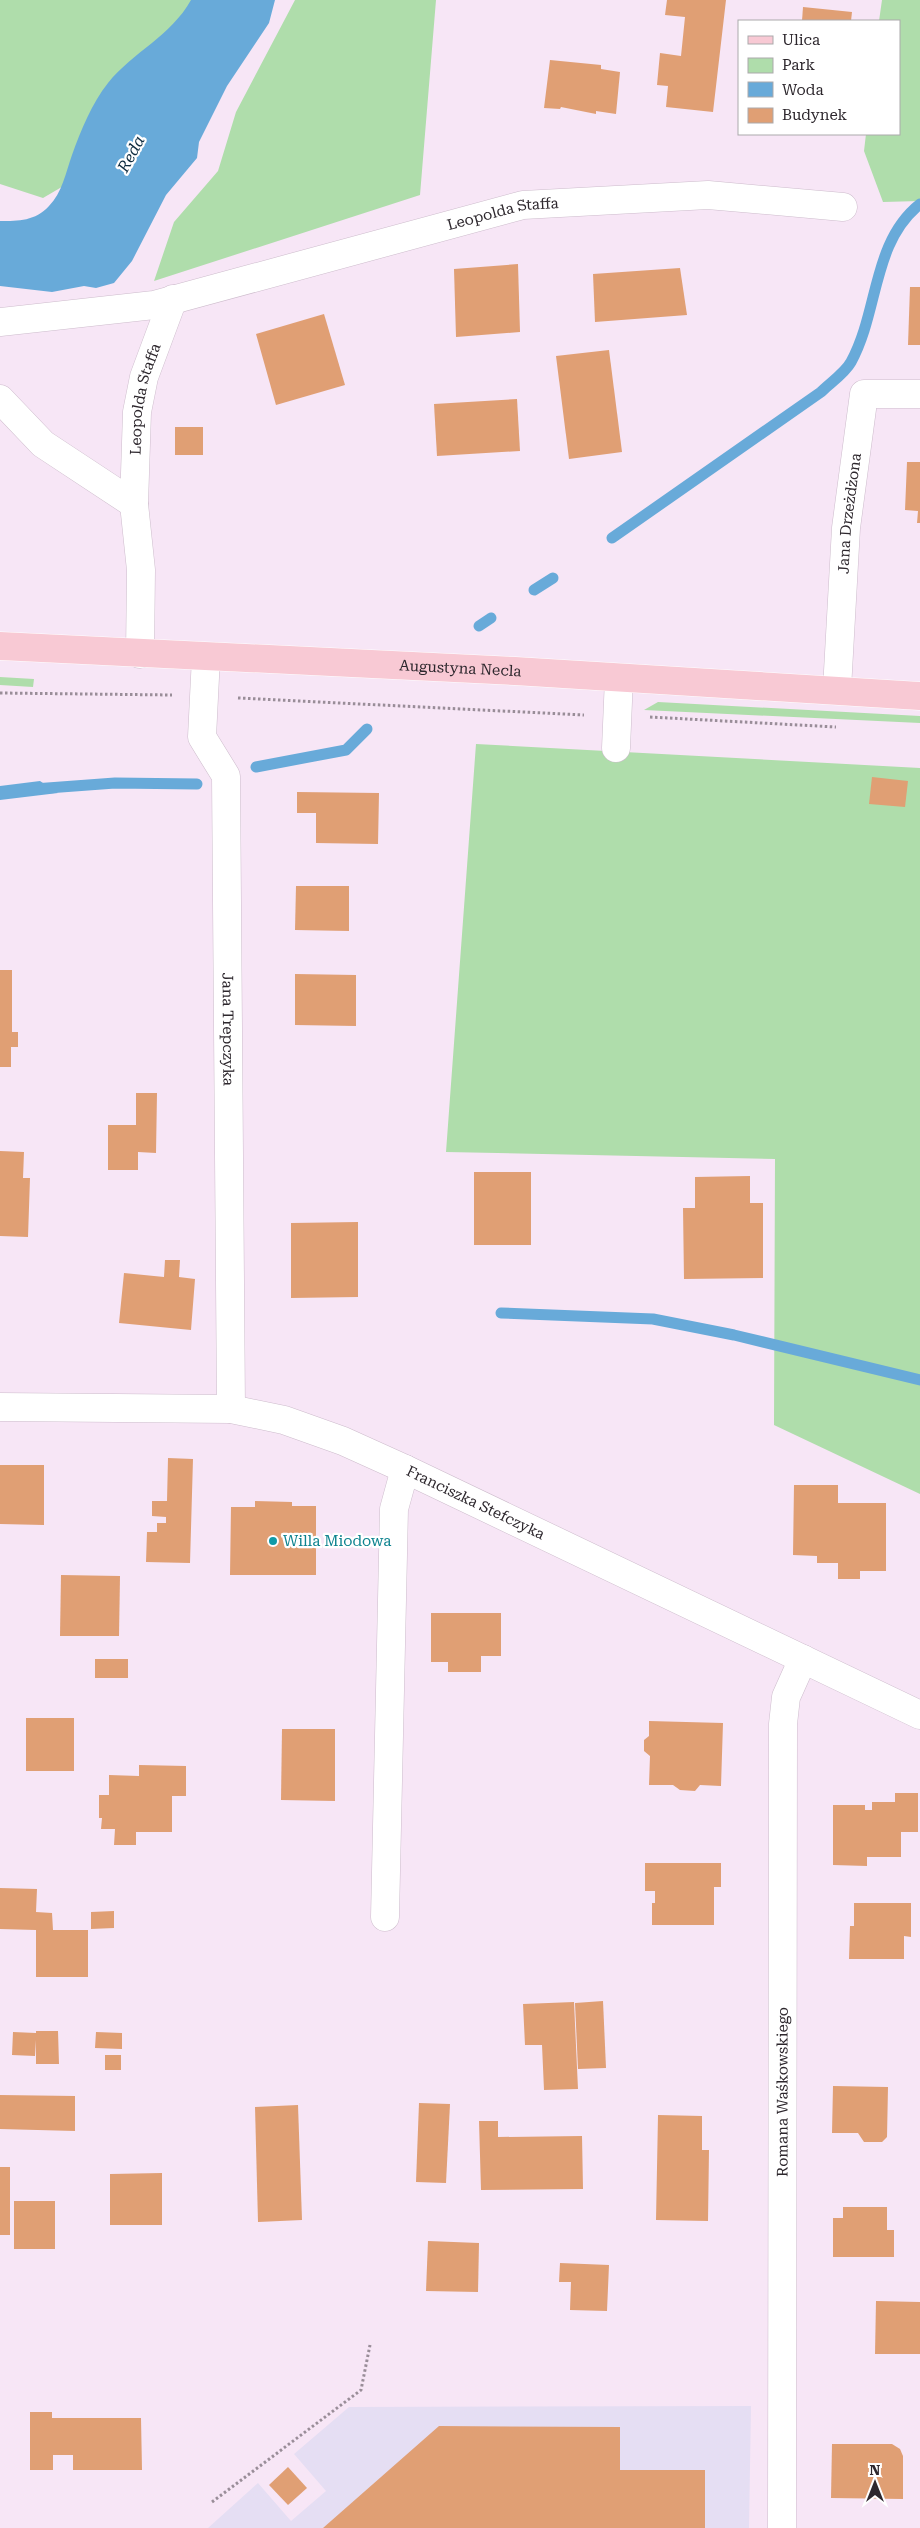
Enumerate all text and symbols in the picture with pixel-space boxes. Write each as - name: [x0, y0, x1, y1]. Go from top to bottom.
- legend: [738, 20, 900, 135]
- text: Ulica: [782, 31, 820, 49]
- text: Park: [782, 56, 816, 74]
- text: Woda: [782, 81, 824, 99]
- text: Budynek: [782, 106, 847, 124]
- water label: Reda: [113, 132, 149, 176]
- street label: Leopolda Staffa: [445, 194, 559, 234]
- street label: Leopolda Staffa: [127, 341, 165, 455]
- street label: Jana Drzeżdżona: [834, 452, 865, 575]
- street label: Augustyna Necla: [399, 656, 522, 680]
- street label: Jana Trepczyka: [219, 972, 237, 1086]
- street label: Franciszka Stefczyka: [403, 1462, 548, 1543]
- place label: Willa Miodowa: [283, 1532, 391, 1550]
- marker: Willa Miodowa: [267, 1535, 279, 1547]
- street label: Romana Waśkowskiego: [773, 2007, 792, 2177]
- north arrow: [850, 2458, 900, 2508]
- text: N: [870, 2462, 881, 2478]

